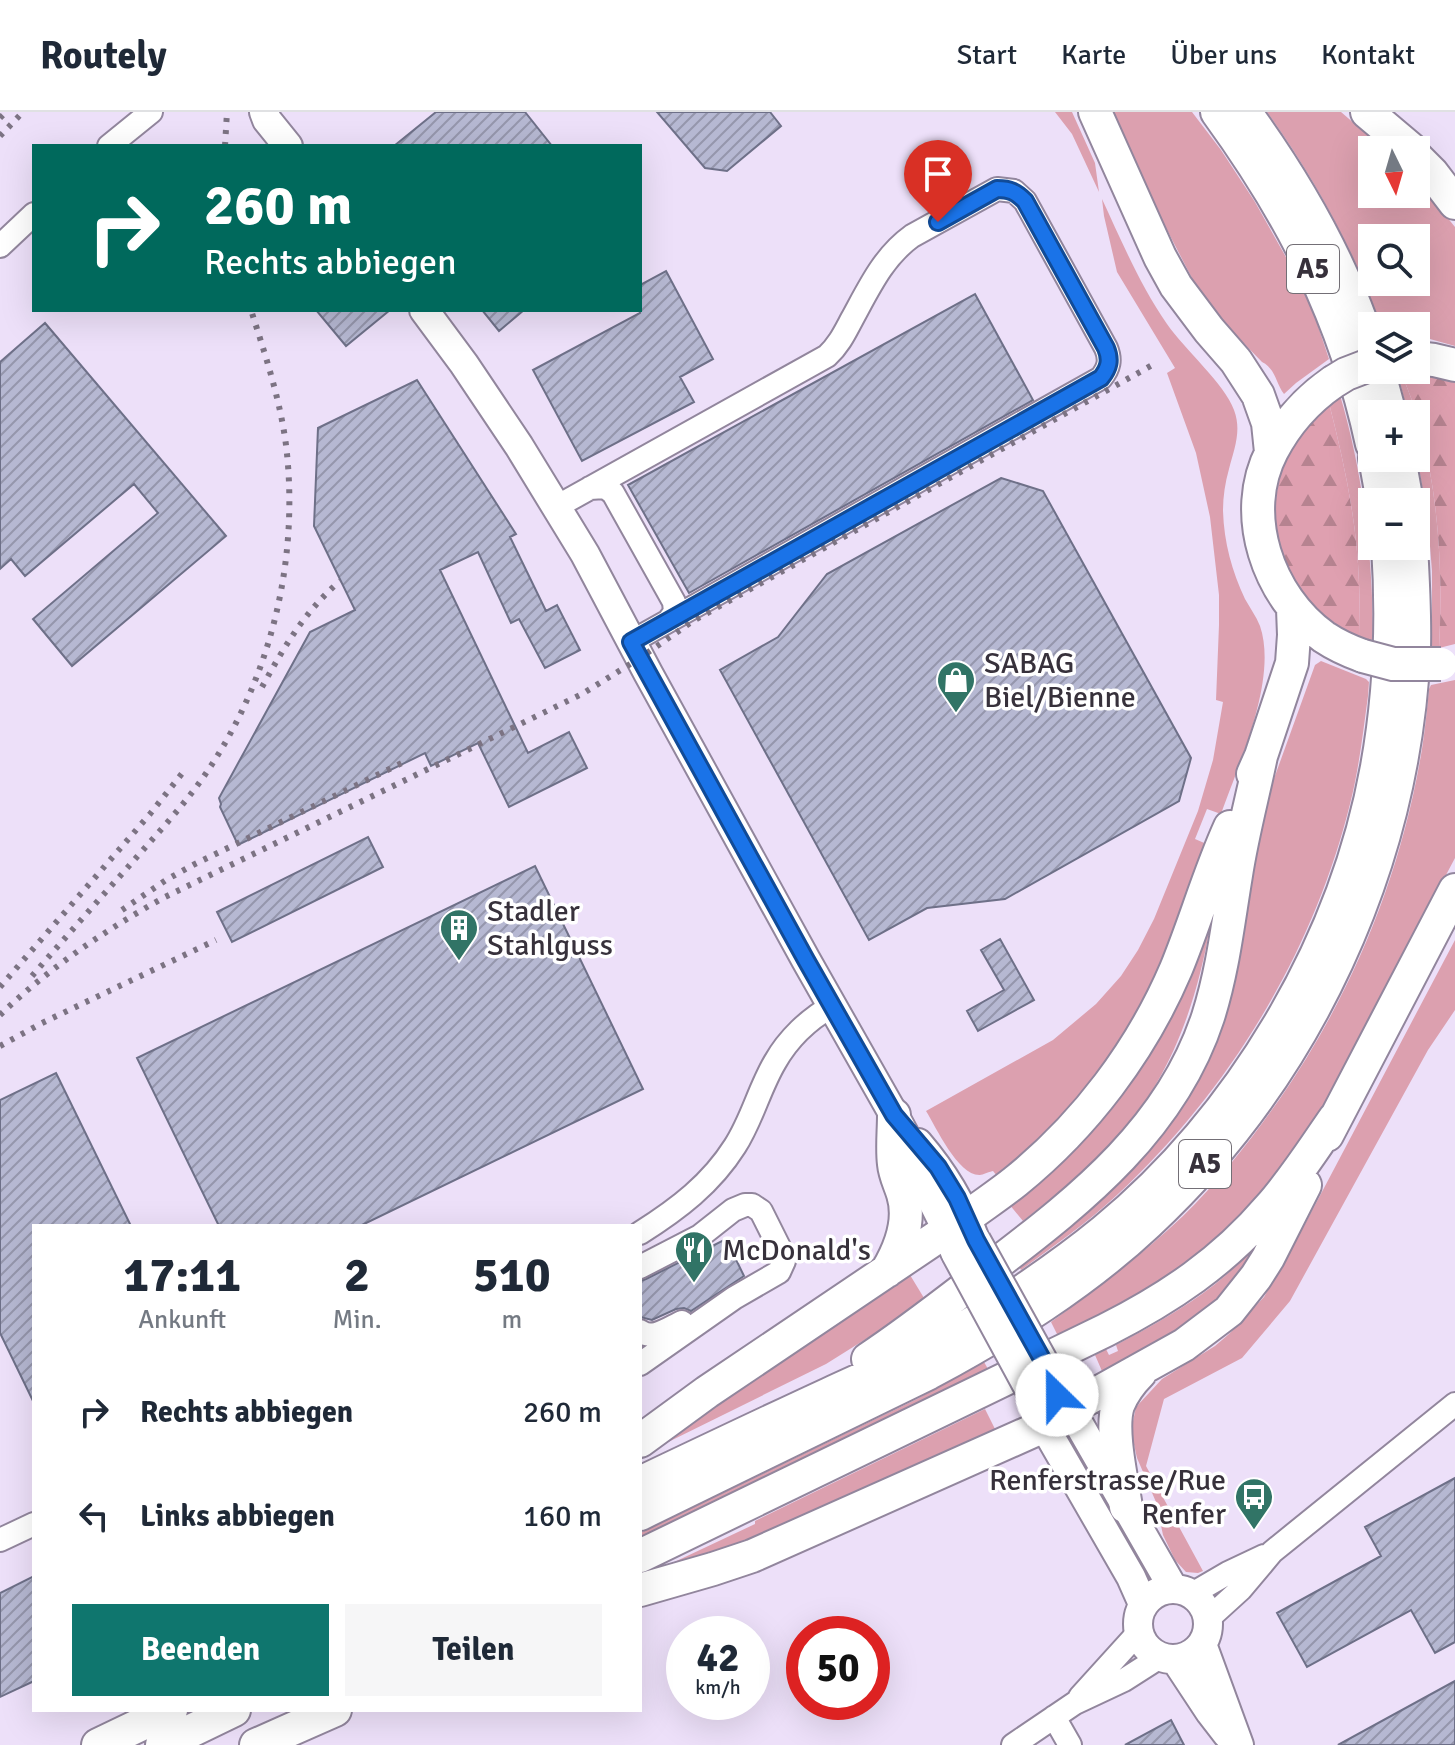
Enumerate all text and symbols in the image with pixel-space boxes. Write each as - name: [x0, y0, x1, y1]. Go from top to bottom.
- text: Routely: [40, 32, 167, 79]
- text: Start: [957, 38, 1017, 72]
- text: Karte: [1061, 38, 1126, 72]
- text: Über uns: [1170, 38, 1277, 72]
- text: Kontakt: [1321, 38, 1415, 72]
- north arrow: [1358, 136, 1430, 208]
- map controls: [1358, 136, 1430, 560]
- pin: [904, 140, 972, 222]
- icon: arrive: [916, 152, 960, 196]
- text: 260 m: [204, 171, 352, 240]
- icon: right: [72, 176, 176, 280]
- button: search: [1358, 224, 1430, 296]
- text: Rechts abbiegen: [204, 240, 457, 285]
- road number: A5: [1287, 245, 1339, 293]
- button: layers: [1358, 312, 1430, 384]
- button: +: [1358, 400, 1430, 472]
- button: −: [1358, 488, 1430, 560]
- place label: SABAG Biel/Bienne: [984, 645, 1136, 716]
- shop icon: SABAG Biel/Bienne: [935, 659, 977, 714]
- place label: Stadler Stahlguss: [487, 893, 613, 964]
- building icon: Stadler Stahlguss: [438, 907, 480, 962]
- road number: A5: [1179, 1140, 1231, 1188]
- restaurant icon: McDonald's: [673, 1229, 715, 1284]
- place label: McDonald's: [722, 1232, 871, 1269]
- text: 17:11: [123, 1246, 241, 1305]
- text: 2: [344, 1246, 370, 1305]
- text: 510: [473, 1246, 551, 1305]
- text: Ankunft: [138, 1304, 226, 1336]
- text: Min.: [332, 1304, 382, 1336]
- text: m: [501, 1304, 522, 1336]
- position arrow: [1015, 1353, 1099, 1437]
- icon: right: [72, 1390, 116, 1434]
- text: Rechts abbiegen: [140, 1394, 353, 1431]
- text: 260 m: [523, 1394, 602, 1431]
- place label: Renferstrasse/Rue Renfer: [989, 1462, 1226, 1533]
- bus stop icon: Renferstrasse/Rue Renfer: [1233, 1476, 1275, 1531]
- icon: left: [72, 1494, 116, 1538]
- text: Links abbiegen: [140, 1498, 335, 1535]
- text: 160 m: [523, 1498, 602, 1535]
- button: Beenden: [72, 1604, 329, 1696]
- button: Teilen: [345, 1604, 602, 1696]
- speed limit sign: 50: [786, 1616, 890, 1720]
- text: 42: [696, 1633, 740, 1683]
- text: km/h: [695, 1675, 741, 1700]

